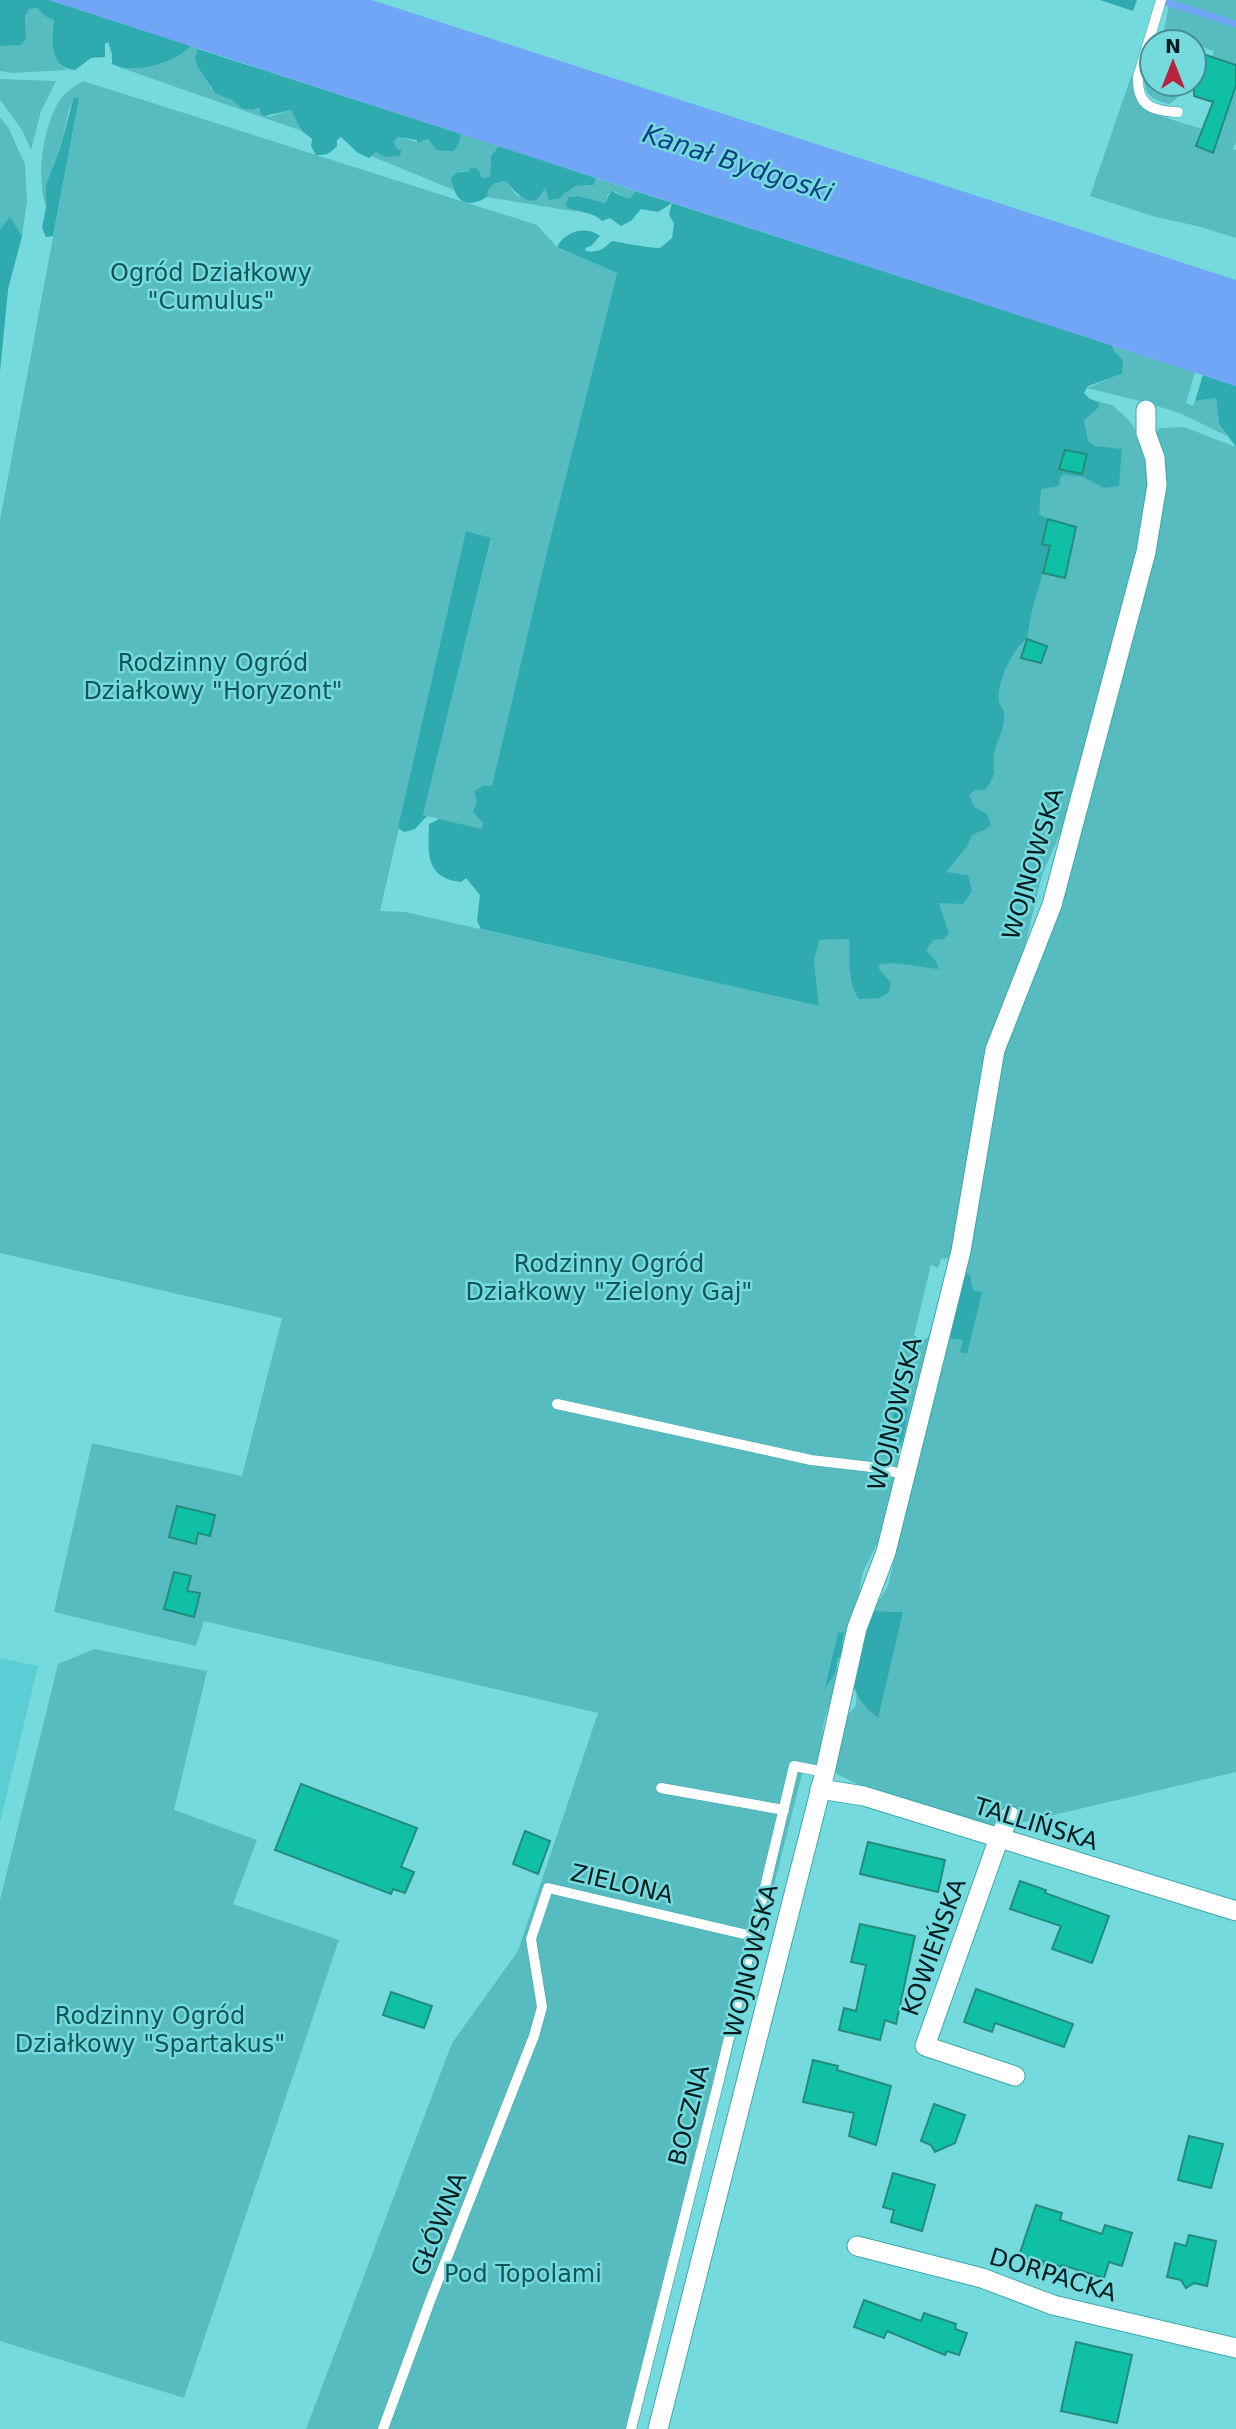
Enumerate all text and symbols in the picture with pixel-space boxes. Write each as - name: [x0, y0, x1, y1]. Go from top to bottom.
- north arrow: [1138, 28, 1208, 98]
- text: N: [1165, 35, 1181, 57]
- water label: Kanał Bydgoski: [639, 118, 838, 208]
- park label: Ogród Działkowy "Cumulus": [110, 259, 312, 315]
- park label: Rodzinny Ogród Działkowy "Horyzont": [83, 649, 343, 705]
- street label: WOJNOWSKA: [997, 784, 1070, 943]
- park label: Rodzinny Ogród Działkowy "Zielony Gaj": [466, 1250, 752, 1306]
- street label: WOJNOWSKA: [862, 1334, 928, 1494]
- street label: TALLIŃSKA: [970, 1791, 1102, 1856]
- street label: ZIELONA: [568, 1859, 677, 1910]
- street label: KOWIEŃSKA: [895, 1874, 972, 2020]
- street label: WOJNOWSKA: [718, 1881, 784, 2041]
- park label: Rodzinny Ogród Działkowy "Spartakus": [15, 2002, 285, 2058]
- street label: BOCZNA: [663, 2061, 715, 2168]
- street label: GŁÓWNA: [404, 2167, 473, 2280]
- street label: DORPACKA: [986, 2242, 1121, 2308]
- park label: Pod Topolami: [444, 2260, 602, 2288]

